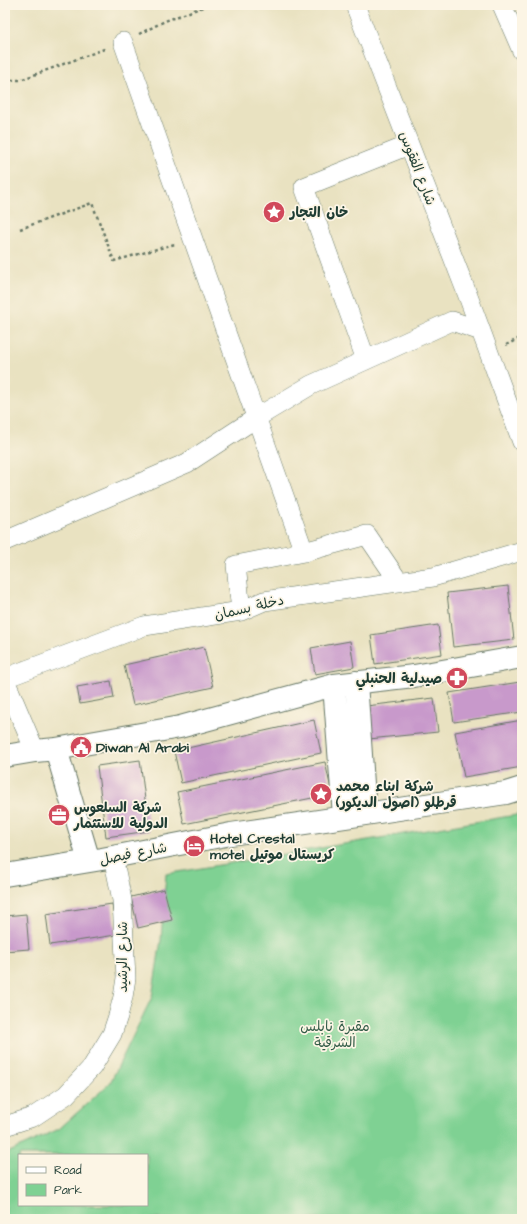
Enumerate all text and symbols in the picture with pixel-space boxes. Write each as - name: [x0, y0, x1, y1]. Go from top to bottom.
- street label: شارع الفقوس: [394, 128, 440, 208]
- place icon: خان التجار: [261, 199, 287, 225]
- place label: خان التجار: [288, 203, 348, 223]
- street label: دخلة بسمان: [212, 590, 286, 626]
- pharmacy icon: صيدلية الحنبلي: [444, 665, 470, 691]
- place label: صيدلية الحنبلي: [356, 669, 442, 691]
- public building icon: Diwan Al Arabi: [68, 734, 94, 760]
- place label: Diwan Al Arabi: [96, 738, 190, 758]
- place label: شركة ابناء محمد قرطلو (اصول الديكور): [335, 777, 457, 813]
- place icon: شركة ابناء محمد قرطلو (اصول الديكور): [308, 781, 334, 807]
- place label: شركة السلعوس الدولية للاستثمار: [73, 798, 168, 834]
- office icon: شركة السلعوس الدولية للاستثمار: [46, 802, 72, 828]
- place label: Hotel Crestal motel كريستال موتيل: [210, 829, 335, 865]
- hotel icon: Hotel Crestal motel كريستال موتيل: [181, 833, 207, 859]
- street label: شارع فيصل: [98, 838, 169, 870]
- street label: شارع الرشيد: [113, 921, 133, 993]
- park label: مقبرة نابلس الشرقية: [300, 1017, 370, 1053]
- legend: [18, 1154, 148, 1206]
- text: Road: [54, 1162, 82, 1179]
- text: Park: [54, 1182, 82, 1199]

